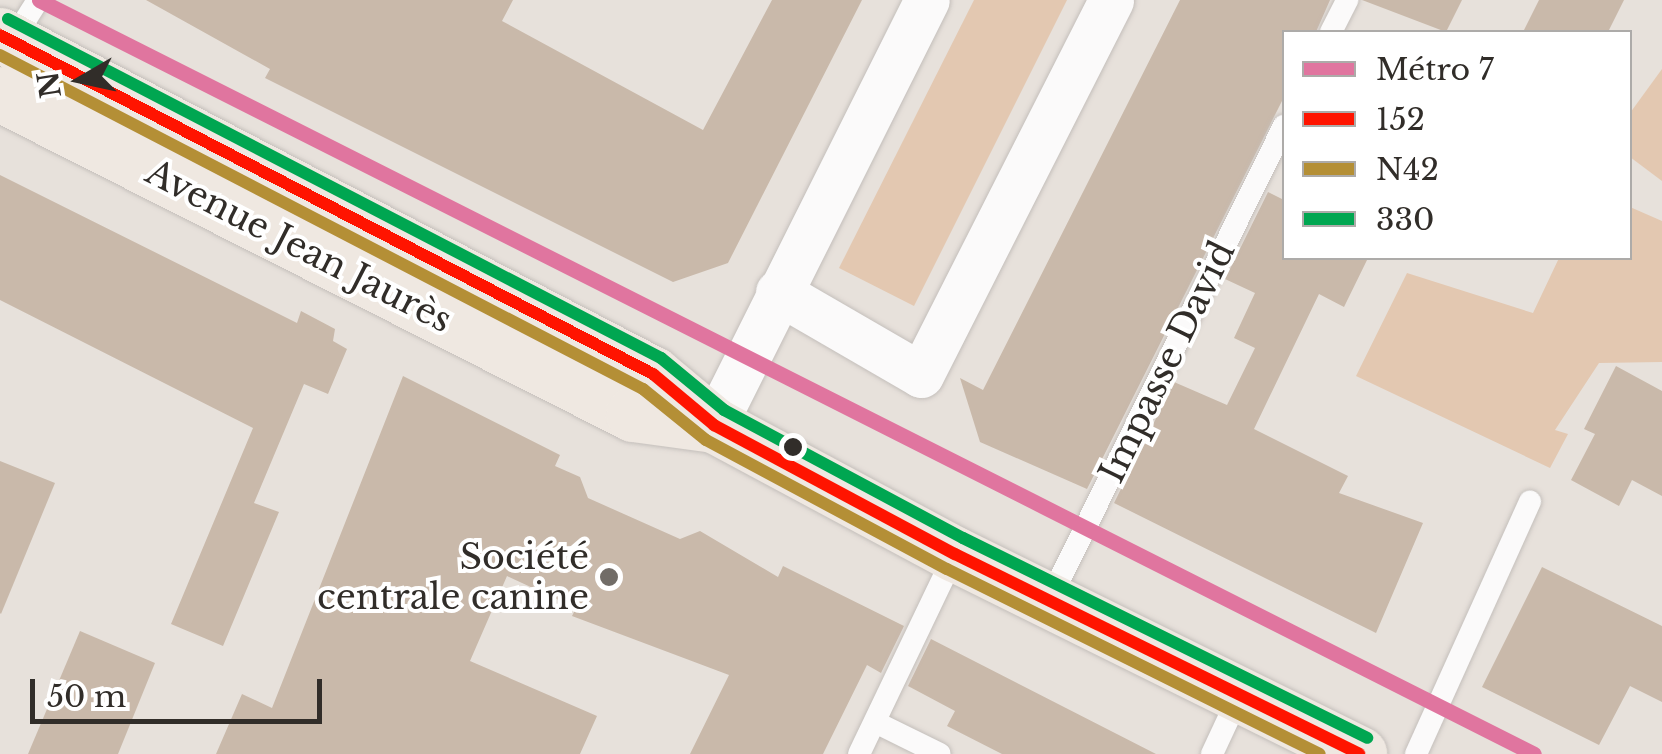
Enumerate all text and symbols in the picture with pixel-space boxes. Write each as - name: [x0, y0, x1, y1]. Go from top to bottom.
- north arrow: [30, 30, 130, 130]
- legend: [1282, 30, 1632, 260]
- text: Métro 7: [1376, 51, 1494, 88]
- text: N: [31, 69, 69, 101]
- text: 152: [1376, 101, 1425, 138]
- street label: Avenue Jean Jaurès: [139, 151, 459, 341]
- text: N42: [1376, 151, 1439, 188]
- text: 330: [1376, 201, 1434, 238]
- street label: Impasse David: [1090, 234, 1244, 490]
- unlabelled marker: [783, 437, 803, 457]
- place label: Société centrale canine: [317, 536, 589, 618]
- marker: Société centrale canine: [598, 566, 620, 588]
- scale bar: [35, 659, 328, 721]
- text: 50 m: [47, 678, 126, 715]

